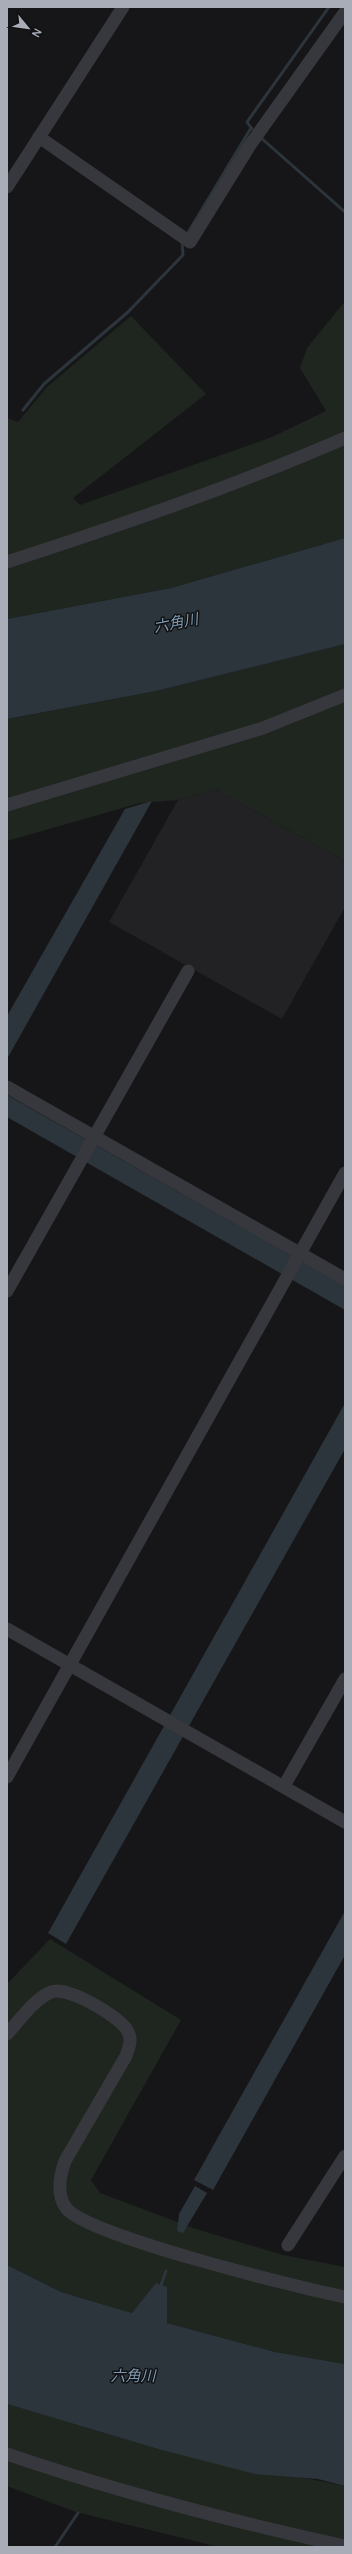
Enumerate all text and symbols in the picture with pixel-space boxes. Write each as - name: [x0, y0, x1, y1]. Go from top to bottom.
- north arrow: [8, 8, 48, 48]
- text: N: [29, 26, 46, 40]
- water label: 六角川: [152, 608, 202, 637]
- water label: 六角川: [110, 2365, 157, 2386]

